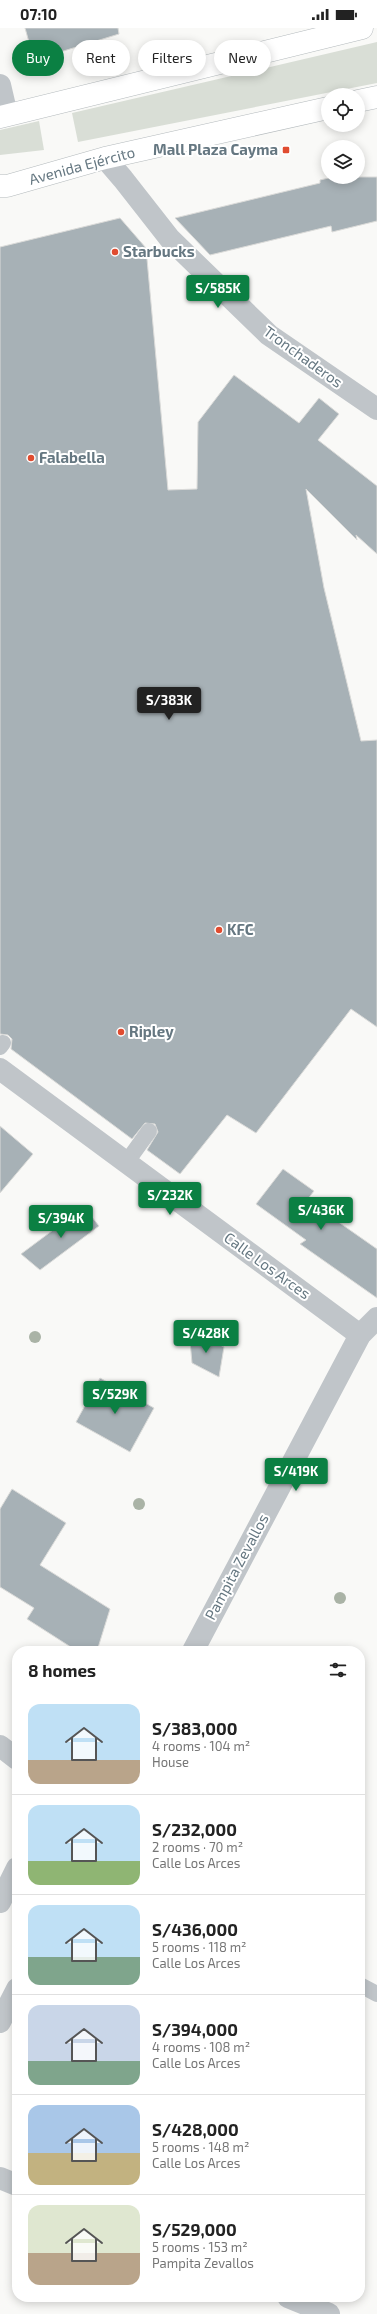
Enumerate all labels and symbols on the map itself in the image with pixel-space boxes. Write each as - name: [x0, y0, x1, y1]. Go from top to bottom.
- place label: Mall Plaza Cayma: [153, 140, 278, 159]
- street label: Avenida Ejército: [27, 142, 137, 189]
- marker: Mall Plaza Cayma: [281, 145, 291, 155]
- place label: Starbucks: [123, 242, 195, 260]
- marker: Starbucks: [110, 247, 120, 257]
- pin: S/585K: [185, 275, 251, 309]
- street label: Tronchaderos: [261, 321, 347, 391]
- place label: Falabella: [39, 448, 105, 466]
- marker: Falabella: [26, 453, 36, 463]
- pin: S/383K: [136, 687, 202, 721]
- place label: KFC: [227, 920, 254, 938]
- marker: KFC: [214, 925, 224, 935]
- place label: Ripley: [129, 1022, 174, 1041]
- marker: Ripley: [116, 1027, 126, 1037]
- pin: S/232K: [137, 1182, 203, 1216]
- pin: S/436K: [288, 1197, 354, 1231]
- pin: S/394K: [28, 1205, 94, 1239]
- street label: Calle Los Arces: [221, 1228, 314, 1302]
- pin: S/428K: [173, 1320, 239, 1354]
- pin: S/529K: [82, 1381, 148, 1415]
- pin: S/419K: [263, 1458, 329, 1492]
- street label: Pampita Zevallos: [201, 1510, 272, 1623]

